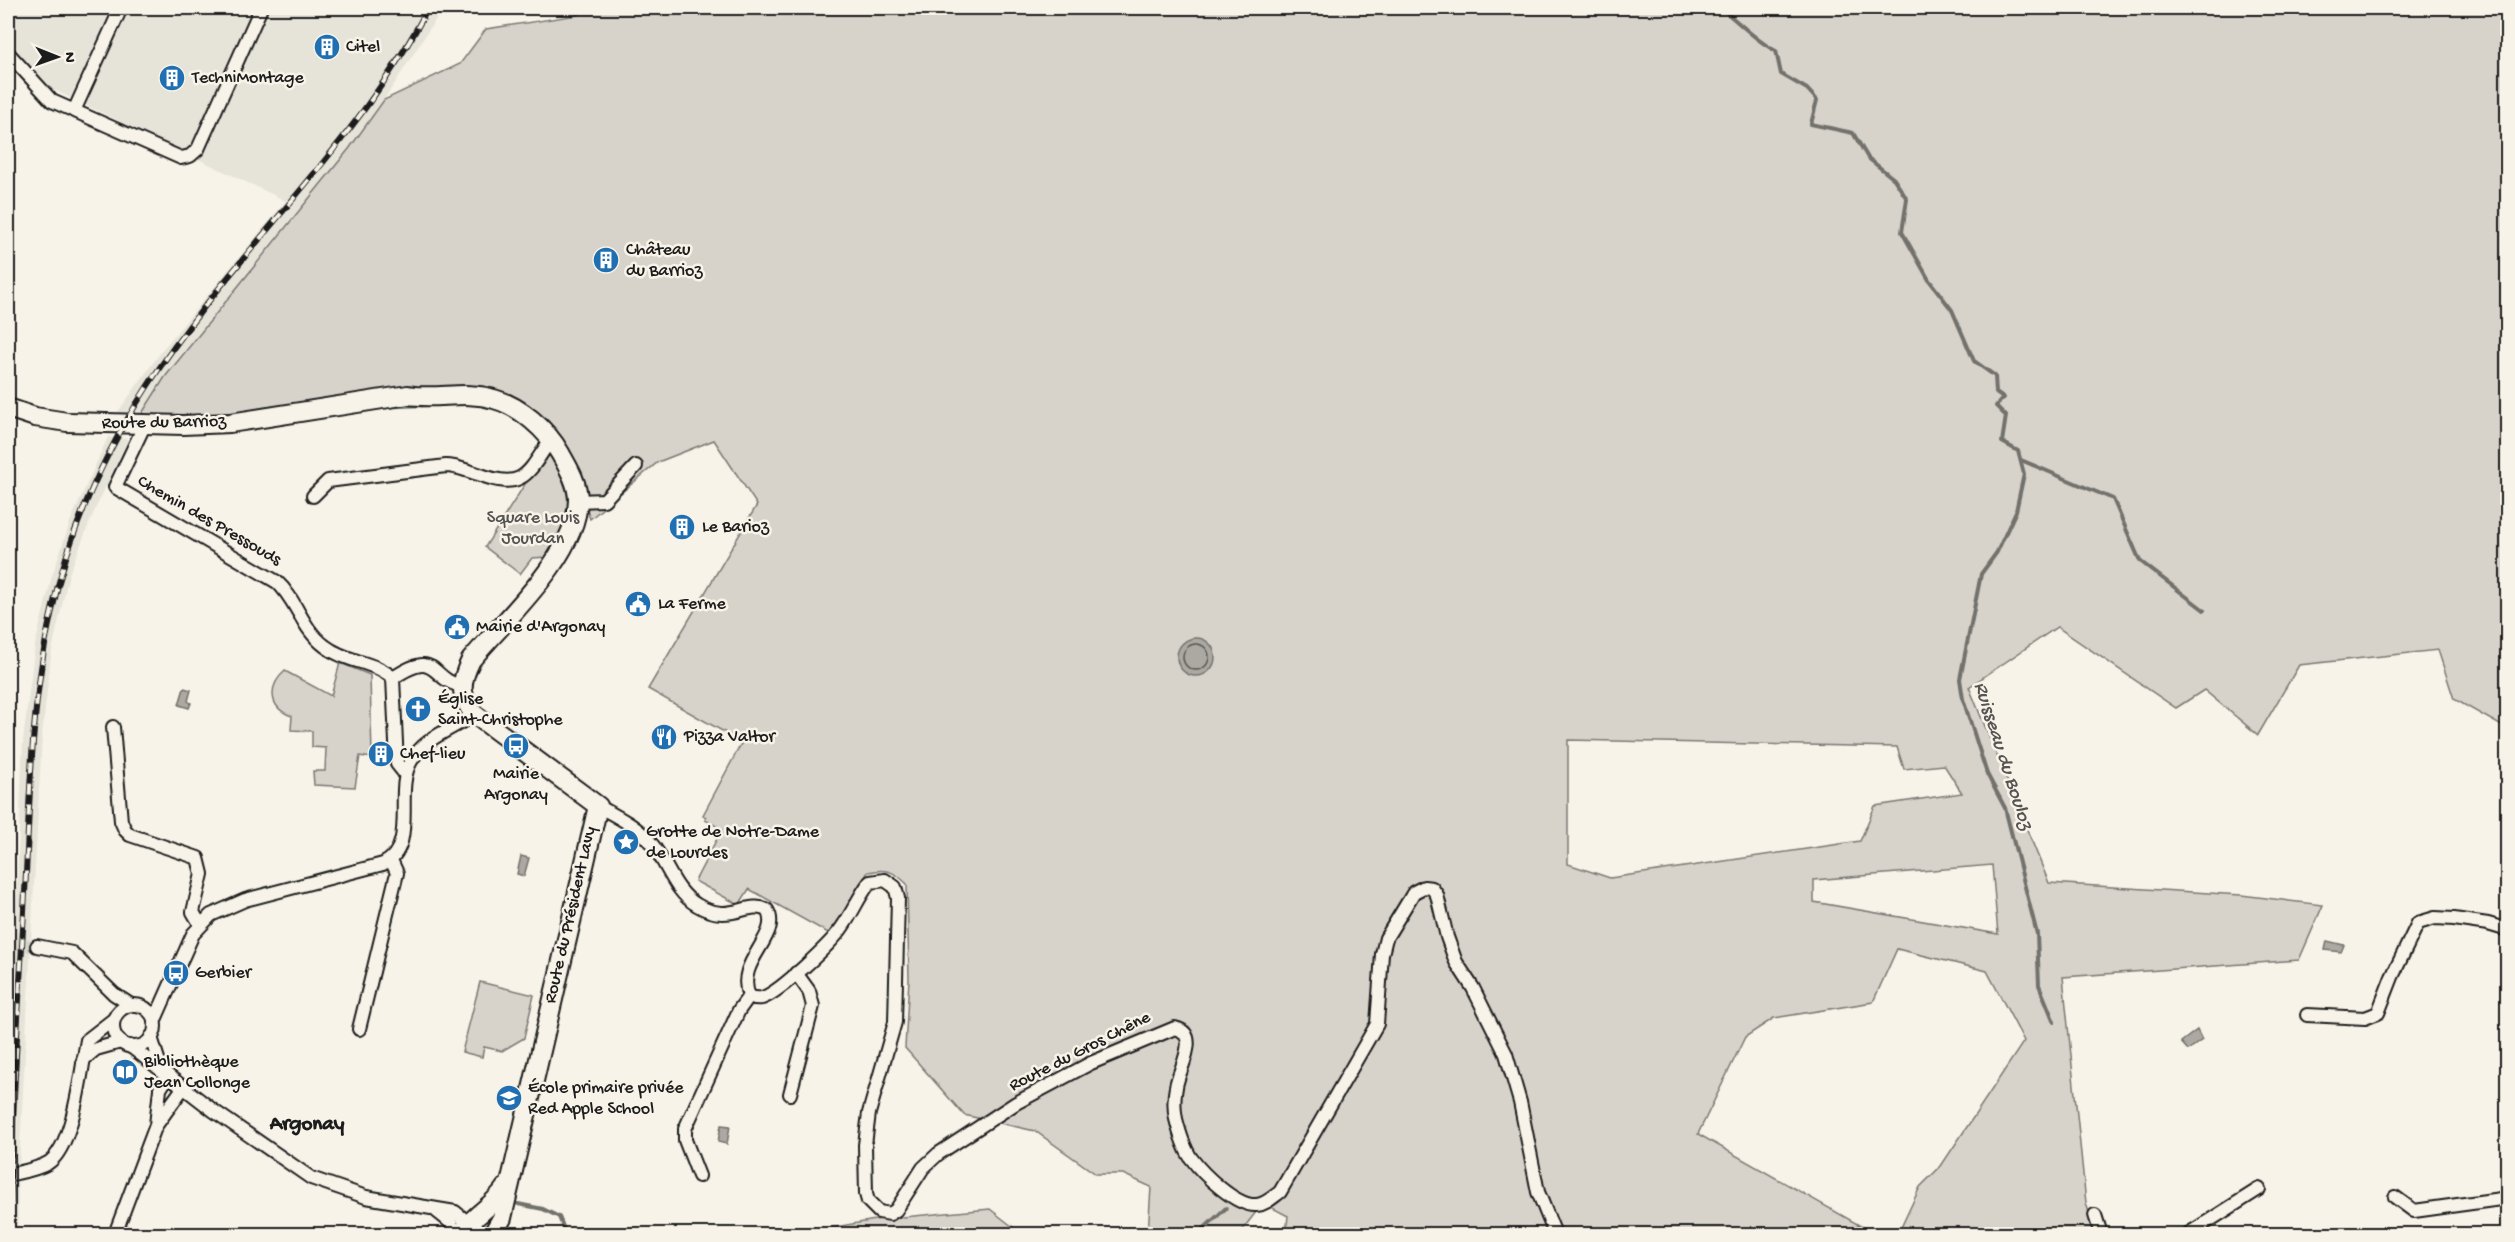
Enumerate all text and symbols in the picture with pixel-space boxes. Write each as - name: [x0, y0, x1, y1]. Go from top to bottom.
- north arrow: [27, 27, 87, 87]
- building icon: Citel: [312, 32, 342, 62]
- place label: Citel: [346, 37, 380, 58]
- text: N: [59, 52, 78, 63]
- building icon: TechniMontage: [157, 63, 187, 93]
- place label: TechniMontage: [191, 68, 304, 89]
- place label: Château du Barrioz: [626, 240, 703, 282]
- building icon: Château du Barrioz: [591, 245, 621, 275]
- street label: Route du Barrioz: [102, 411, 227, 435]
- street label: Chemin des Pressouds: [133, 471, 286, 571]
- park label: Square Louis Jourdan: [487, 508, 581, 550]
- building icon: Le Barioz: [667, 512, 697, 542]
- place label: Le Barioz: [702, 517, 770, 538]
- public building icon: La Ferme: [623, 589, 653, 619]
- place label: La Ferme: [658, 594, 727, 615]
- public building icon: Mairie d'Argonay: [442, 612, 472, 642]
- place label: Mairie d'Argonay: [476, 617, 605, 638]
- water label: Ruisseau du Bouloz: [1967, 679, 2037, 834]
- place label: Église Saint-Christophe: [438, 689, 563, 731]
- church icon: Église Saint-Christophe: [403, 694, 433, 724]
- restaurant icon: Pizza Valtor: [649, 722, 679, 752]
- place label: Pizza Valtor: [683, 727, 777, 748]
- bus stop icon: Mairie Argonay: [501, 731, 531, 761]
- building icon: Chef-lieu: [366, 739, 396, 769]
- place label: Chef-lieu: [400, 744, 466, 765]
- place label: Mairie Argonay: [484, 764, 548, 806]
- place label: Grotte de Notre-Dame de Lourdes: [646, 822, 820, 864]
- street label: Route du Président Lavy: [540, 824, 602, 1005]
- place icon: Grotte de Notre-Dame de Lourdes: [611, 827, 641, 857]
- bus stop icon: Gerbier: [161, 958, 191, 988]
- place label: Gerbier: [195, 963, 253, 984]
- street label: Route du Gros Chêne: [1006, 1007, 1155, 1097]
- place label: Bibliothèque Jean Collonge: [143, 1052, 251, 1094]
- library icon: Bibliothèque Jean Collonge: [110, 1057, 140, 1087]
- place label: École primaire privée Red Apple School: [528, 1078, 684, 1120]
- school or university icon: École primaire privée Red Apple School: [494, 1083, 524, 1113]
- district label: Argonay: [269, 1113, 345, 1138]

